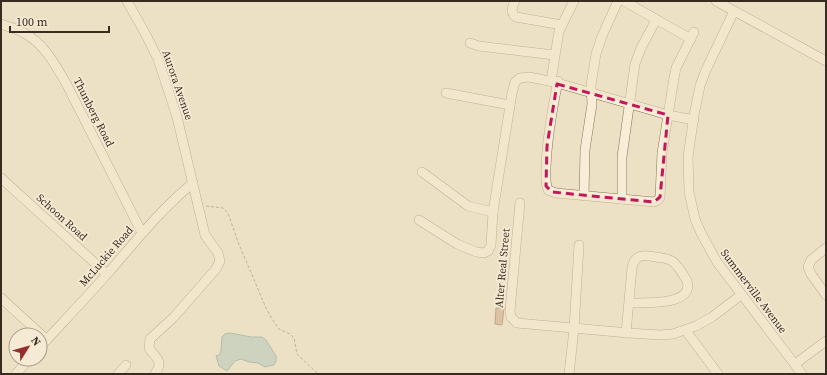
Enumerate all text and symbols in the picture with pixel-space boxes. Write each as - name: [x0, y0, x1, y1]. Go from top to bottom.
- scale bar: [10, 8, 109, 34]
- text: 100 m: [16, 14, 48, 30]
- street label: Aurora Avenue: [159, 48, 197, 122]
- street label: Thunberg Road: [70, 75, 118, 150]
- street label: Schoon Road: [33, 190, 91, 245]
- street label: McLuckie Road: [76, 222, 137, 290]
- street label: Alter Real Street: [492, 227, 513, 308]
- street label: Summerville Avenue: [717, 246, 790, 337]
- north arrow: [8, 327, 48, 367]
- text: N: [27, 334, 44, 349]

